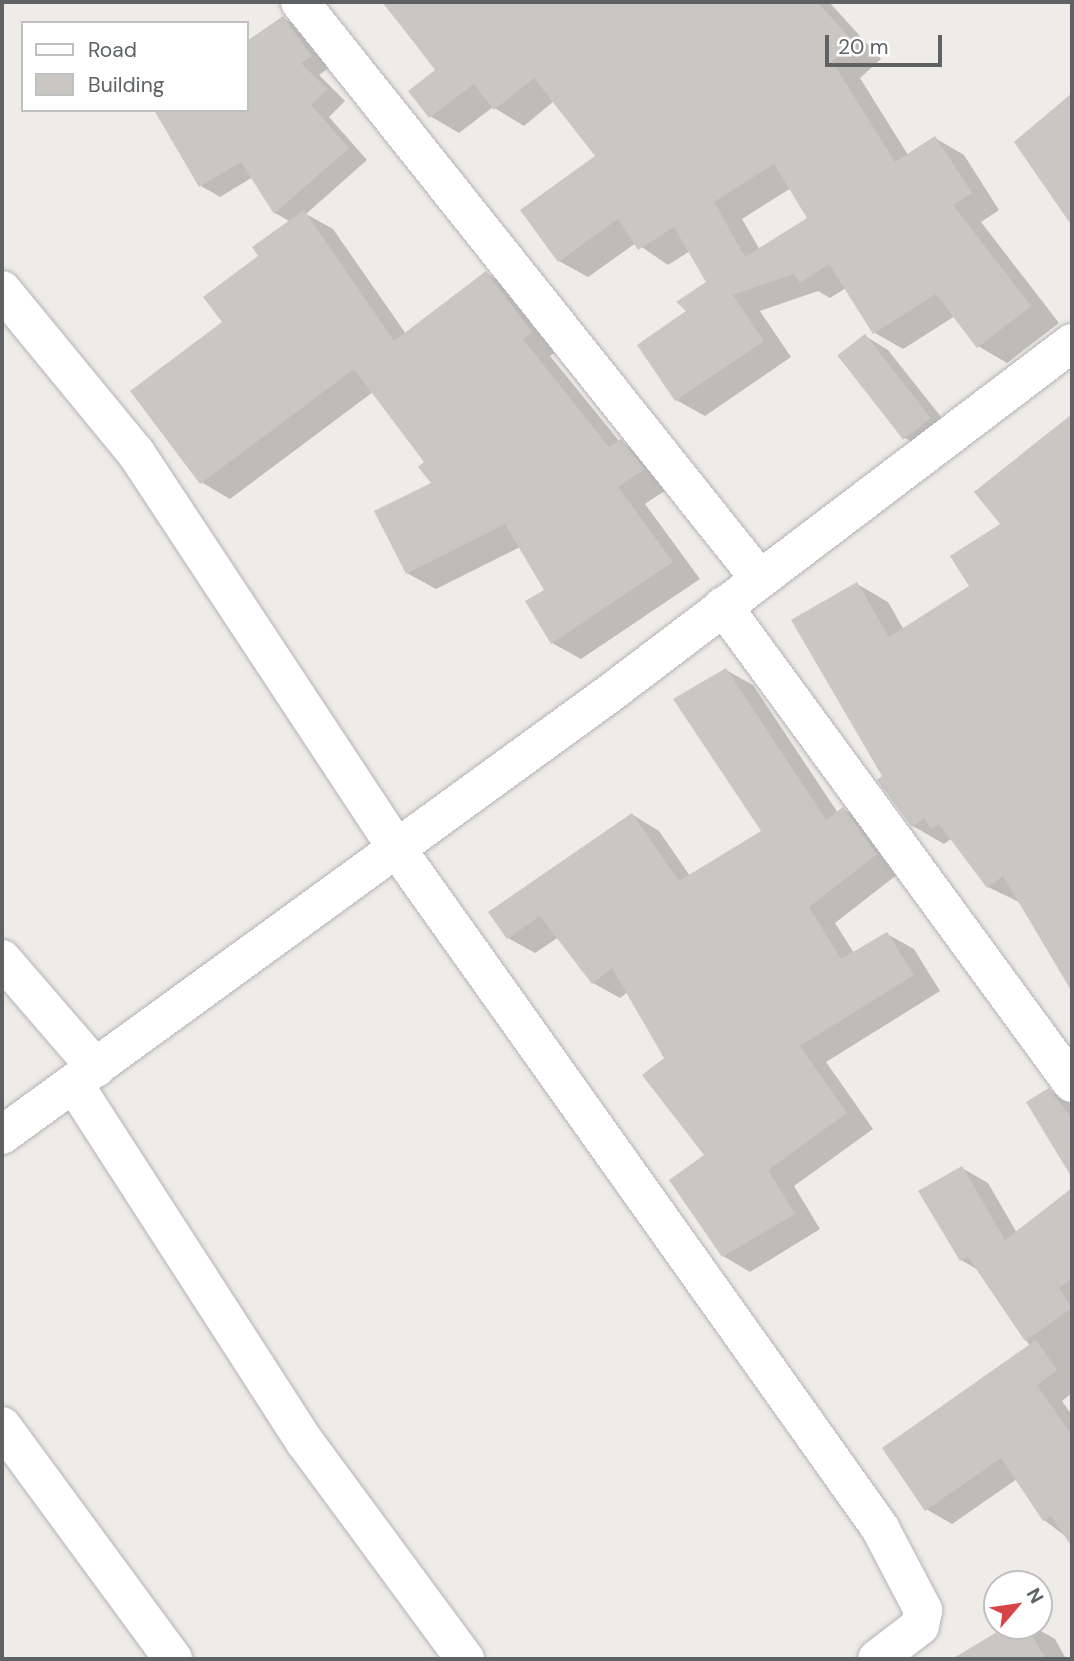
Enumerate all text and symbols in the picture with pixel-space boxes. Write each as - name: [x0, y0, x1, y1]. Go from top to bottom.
- legend: [21, 21, 248, 112]
- scale bar: [829, 21, 946, 65]
- text: 20 m: [838, 33, 889, 61]
- text: Road: [88, 36, 137, 64]
- text: Building: [88, 71, 164, 99]
- north arrow: [983, 1570, 1053, 1640]
- text: N: [1021, 1583, 1049, 1608]

